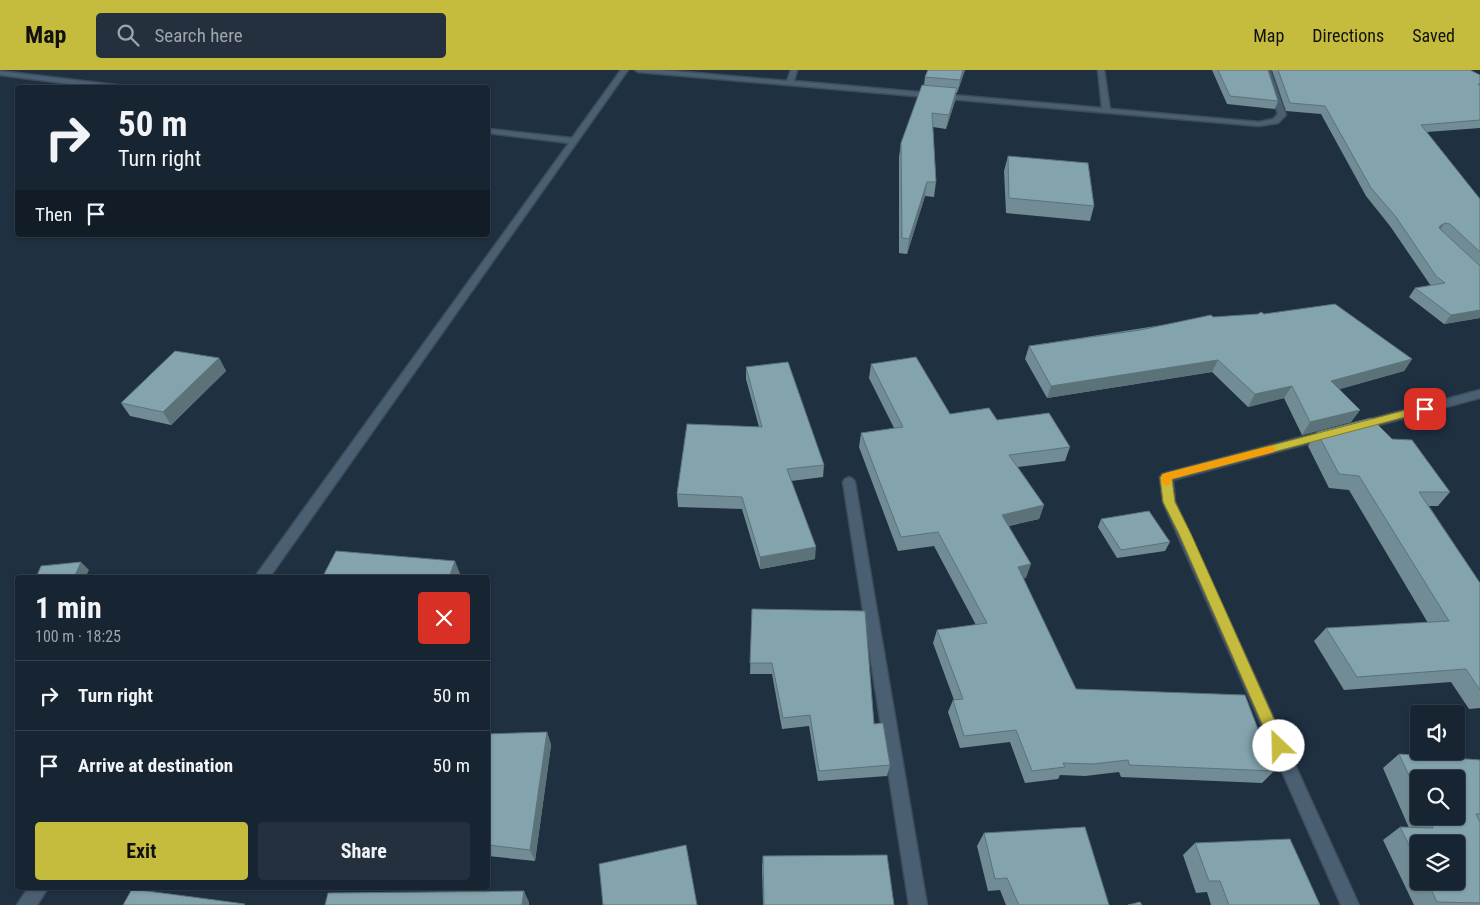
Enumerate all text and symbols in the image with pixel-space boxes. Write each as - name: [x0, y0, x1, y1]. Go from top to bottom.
- search box: [96, 13, 446, 58]
- text: Map: [25, 21, 66, 49]
- icon: search: [114, 21, 142, 49]
- text: Search here: [154, 24, 243, 47]
- text: Map: [1253, 25, 1284, 46]
- text: Directions: [1312, 25, 1384, 46]
- text: Saved: [1412, 25, 1455, 46]
- text: 50 m: [118, 104, 187, 145]
- icon: right: [35, 105, 100, 170]
- text: Turn right: [118, 146, 201, 171]
- icon: arrive: [82, 200, 110, 228]
- text: Then: [35, 203, 72, 226]
- pin: [1404, 388, 1446, 430]
- icon: arrive: [1411, 395, 1439, 423]
- text: 1 min: [35, 590, 102, 625]
- button: close: [418, 592, 470, 644]
- text: 100 m · 18:25: [35, 627, 121, 646]
- icon: right: [35, 682, 63, 710]
- text: Turn right: [78, 684, 153, 707]
- text: 50 m: [433, 684, 470, 707]
- map controls: [1410, 705, 1465, 890]
- button: sound: [1410, 705, 1465, 760]
- position arrow: [1252, 719, 1304, 771]
- icon: arrive: [35, 752, 63, 780]
- text: Arrive at destination: [78, 754, 233, 777]
- text: 50 m: [433, 754, 470, 777]
- button: search: [1410, 770, 1465, 825]
- button: Exit: [35, 822, 248, 880]
- button: Share: [258, 822, 470, 880]
- button: layers: [1410, 835, 1465, 890]

